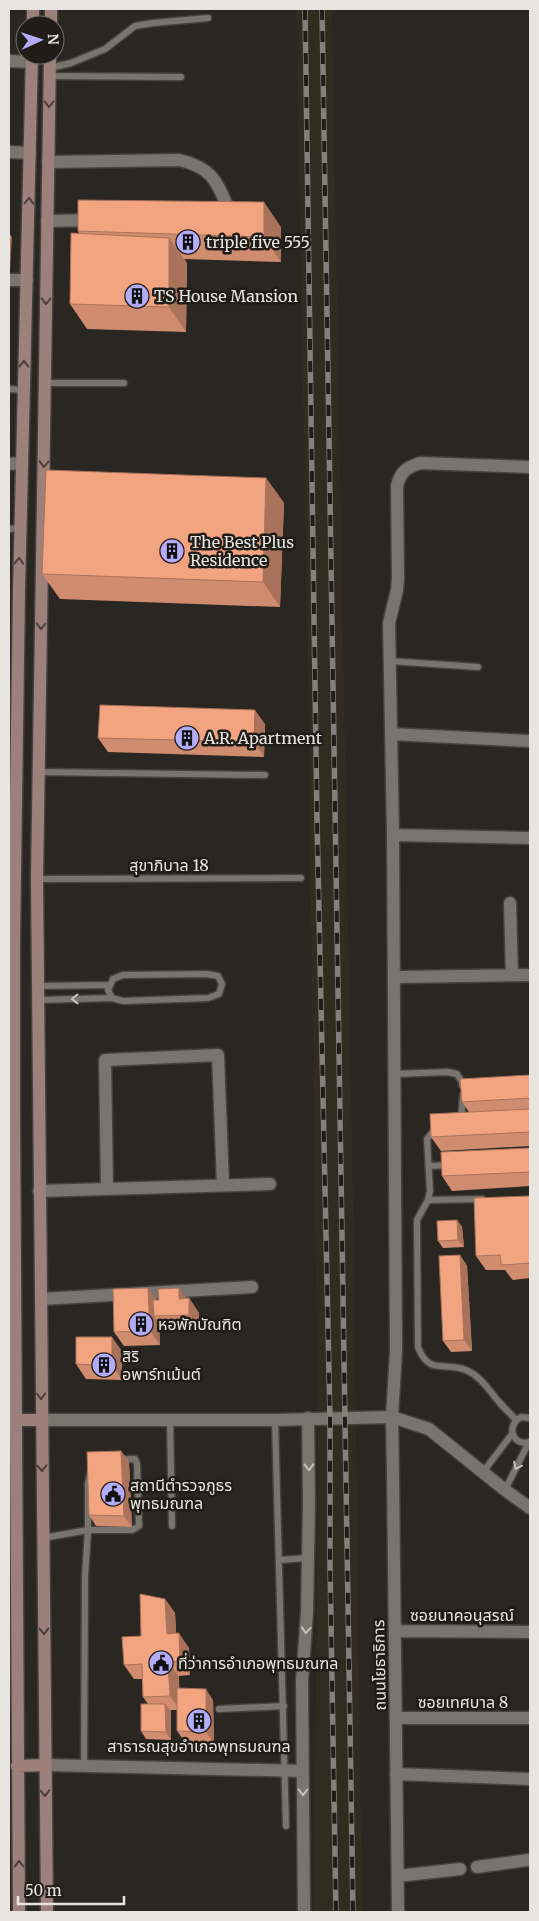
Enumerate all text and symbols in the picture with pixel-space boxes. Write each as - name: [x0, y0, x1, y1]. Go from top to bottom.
- north arrow: [15, 15, 65, 65]
- text: N: [44, 33, 62, 45]
- one-way arrow: [44, 100, 54, 108]
- one-way arrow: [24, 197, 34, 204]
- building icon: triple five 555: [175, 229, 201, 255]
- place label: triple five 555: [206, 232, 310, 252]
- building icon: TS House Mansion: [124, 283, 150, 309]
- place label: TS House Mansion: [154, 286, 298, 306]
- one-way arrow: [41, 298, 51, 305]
- one-way arrow: [19, 359, 29, 367]
- one-way arrow: [39, 460, 49, 468]
- place label: The Best Plus Residence: [190, 532, 294, 570]
- building icon: The Best Plus Residence: [159, 538, 185, 564]
- one-way arrow: [14, 557, 25, 565]
- one-way arrow: [36, 622, 46, 630]
- building icon: A.R. Apartment: [174, 725, 200, 751]
- place label: A.R. Apartment: [203, 728, 323, 748]
- street label: สุขาภิบาล 18: [129, 855, 209, 875]
- one-way arrow: [71, 993, 79, 1004]
- building icon: หอพักบัณฑิต: [128, 1311, 154, 1337]
- place label: หอพักบัณฑิต: [158, 1314, 242, 1334]
- place label: สิริ อพาร์ทเม้นต์: [122, 1346, 201, 1384]
- building icon: สิริ อพาร์ทเม้นต์: [91, 1352, 117, 1378]
- one-way arrow: [36, 1392, 46, 1400]
- one-way arrow: [513, 1461, 523, 1470]
- one-way arrow: [303, 1463, 314, 1471]
- one-way arrow: [37, 1465, 47, 1473]
- place label: สถานีตำรวจภูธร พุทธมณฑล: [130, 1475, 232, 1513]
- public building icon: สถานีตำรวจภูธร พุทธมณฑล: [100, 1481, 126, 1507]
- street label: ซอยนาคอนุสรณ์: [410, 1605, 514, 1625]
- street label: ถนนโยธาธิการ: [368, 1619, 390, 1711]
- one-way arrow: [301, 1626, 312, 1634]
- one-way arrow: [38, 1627, 49, 1635]
- public building icon: ที่ว่าการอำเภอพุทธมณฑล: [148, 1650, 174, 1676]
- place label: ที่ว่าการอำเภอพุทธมณฑล: [178, 1652, 338, 1673]
- street label: ซอยเทศบาล 8: [418, 1692, 508, 1712]
- building icon: สาธารณสุขอำเภอพุทธมณฑล: [186, 1708, 212, 1734]
- place label: สาธารณสุขอำเภอพุทธมณฑล: [107, 1736, 291, 1756]
- one-way arrow: [298, 1788, 308, 1796]
- one-way arrow: [40, 1790, 50, 1798]
- one-way arrow: [14, 1859, 24, 1867]
- scale bar: [18, 1874, 124, 1906]
- text: 50 m: [25, 1881, 62, 1900]

